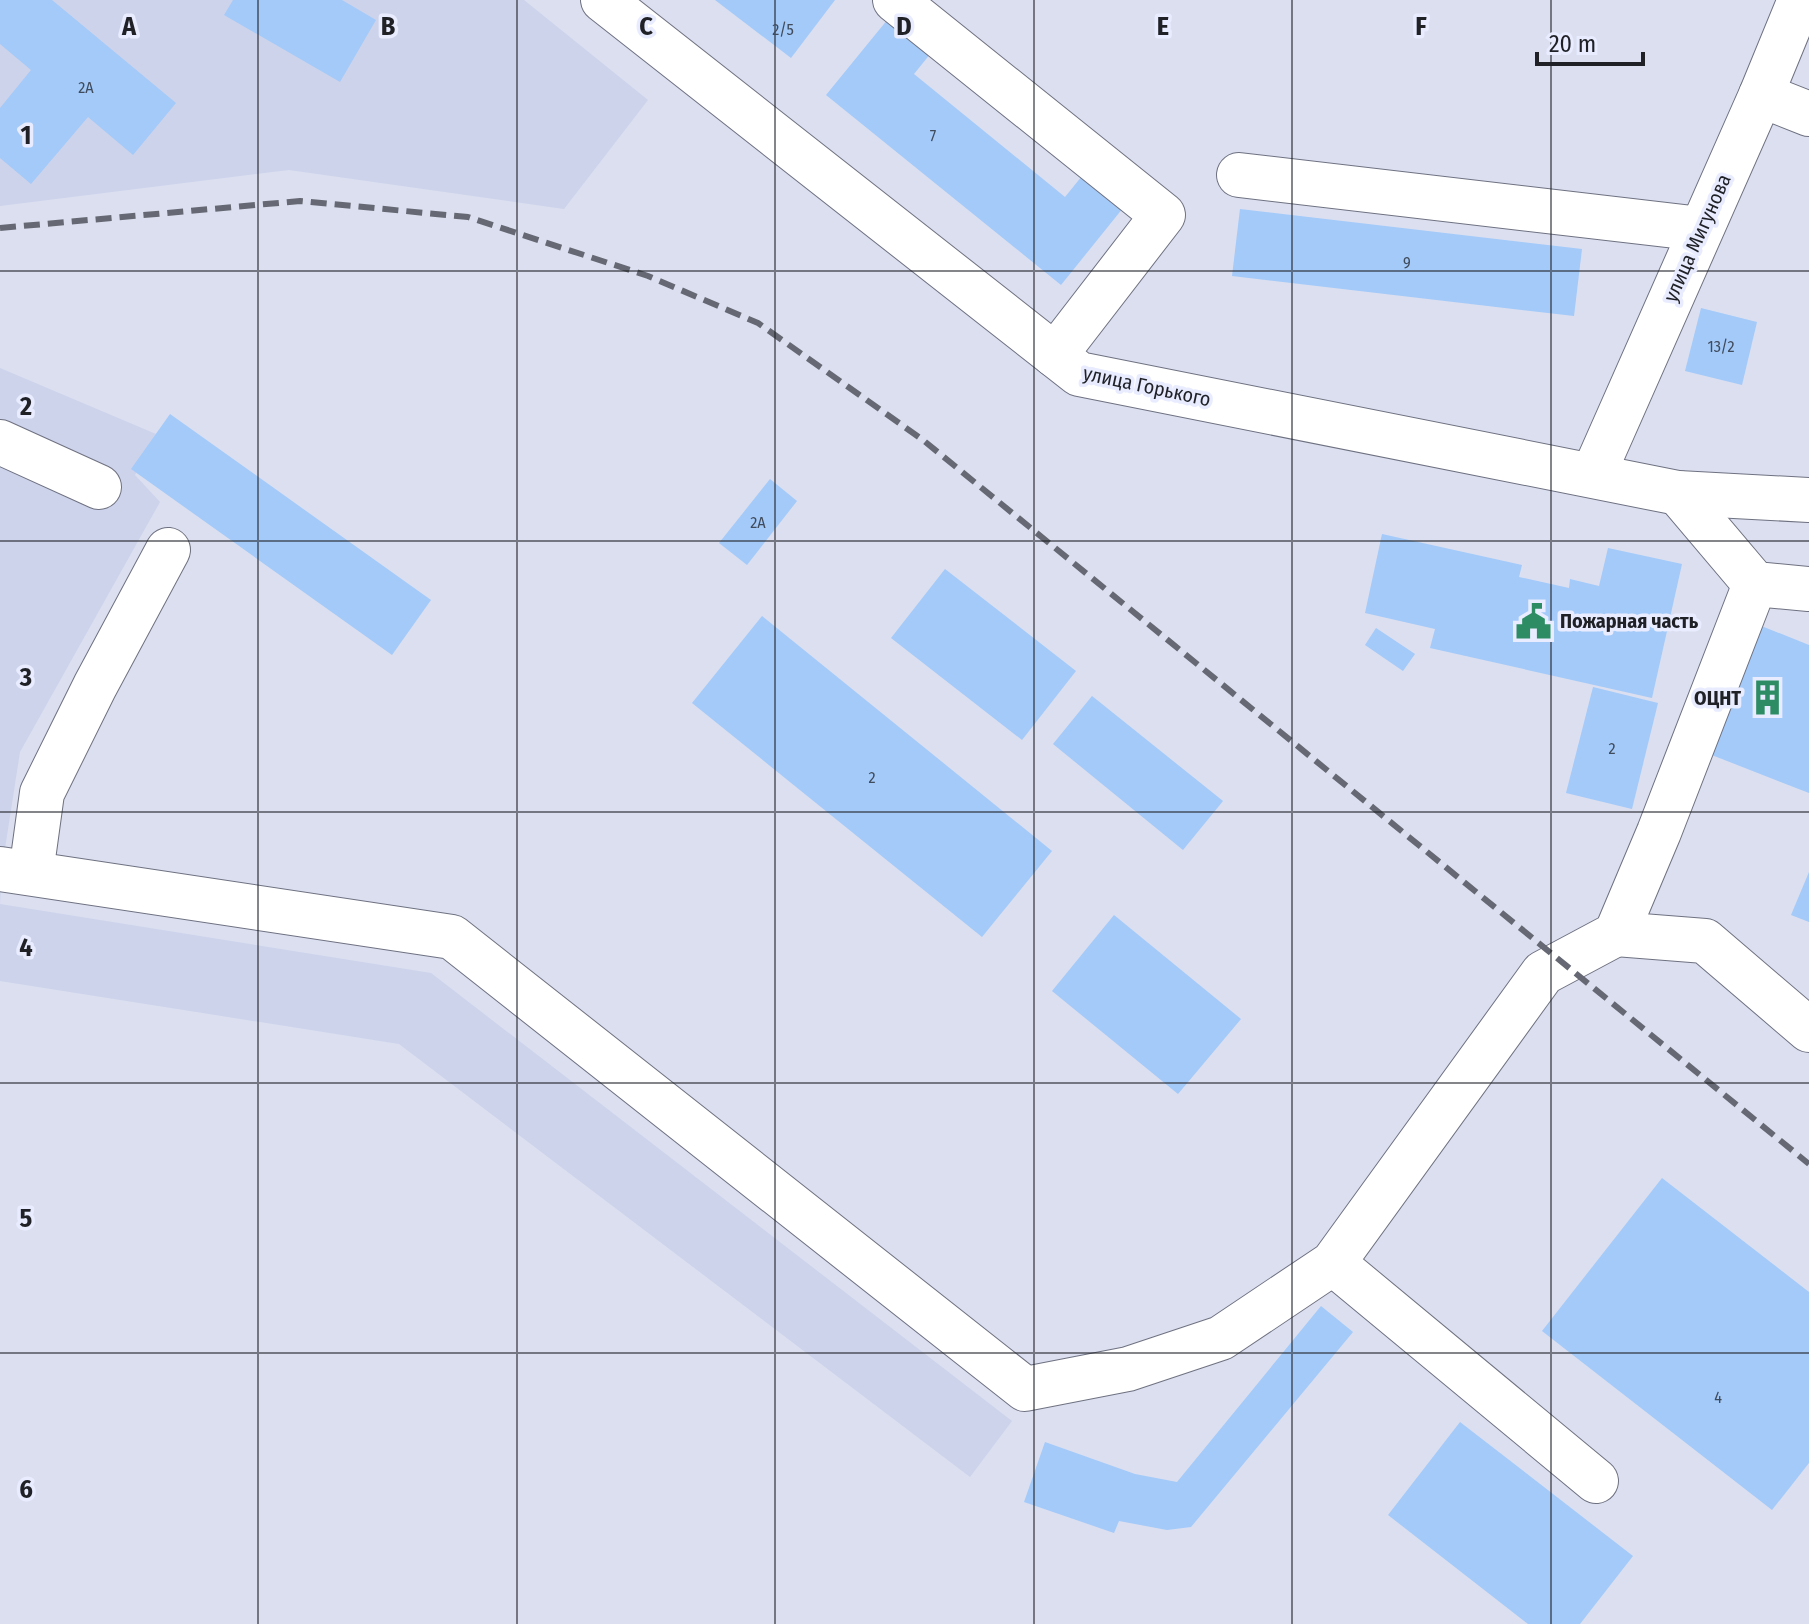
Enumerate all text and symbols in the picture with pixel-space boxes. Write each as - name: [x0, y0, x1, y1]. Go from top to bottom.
- text: A: [121, 11, 137, 42]
- text: B: [381, 11, 396, 42]
- text: C: [639, 11, 653, 42]
- text: D: [896, 11, 912, 42]
- text: E: [1157, 11, 1169, 42]
- text: F: [1415, 11, 1427, 42]
- scale bar: [1537, 16, 1643, 66]
- house number: 2/5: [772, 20, 794, 39]
- text: 20 m: [1549, 30, 1596, 58]
- house number: 2А: [78, 78, 94, 97]
- text: 1: [21, 120, 32, 151]
- house number: 7: [930, 126, 937, 145]
- street label: улица Мигунова: [1658, 170, 1736, 306]
- house number: 9: [1403, 253, 1411, 272]
- house number: 13/2: [1707, 337, 1735, 356]
- street label: улица Горького: [1081, 361, 1213, 411]
- text: 2: [19, 391, 32, 422]
- house number: 2А: [750, 513, 766, 532]
- public building icon: Пожарная часть: [1515, 602, 1553, 640]
- place label: Пожарная часть: [1560, 609, 1699, 633]
- text: 3: [19, 662, 32, 693]
- building icon: ОЦНТ: [1748, 679, 1786, 717]
- place label: ОЦНТ: [1694, 686, 1741, 710]
- house number: 2: [1608, 739, 1616, 758]
- house number: 2: [868, 768, 876, 787]
- text: 4: [19, 932, 33, 963]
- text: 5: [20, 1203, 33, 1234]
- house number: 4: [1714, 1388, 1722, 1407]
- text: 6: [19, 1474, 33, 1505]

